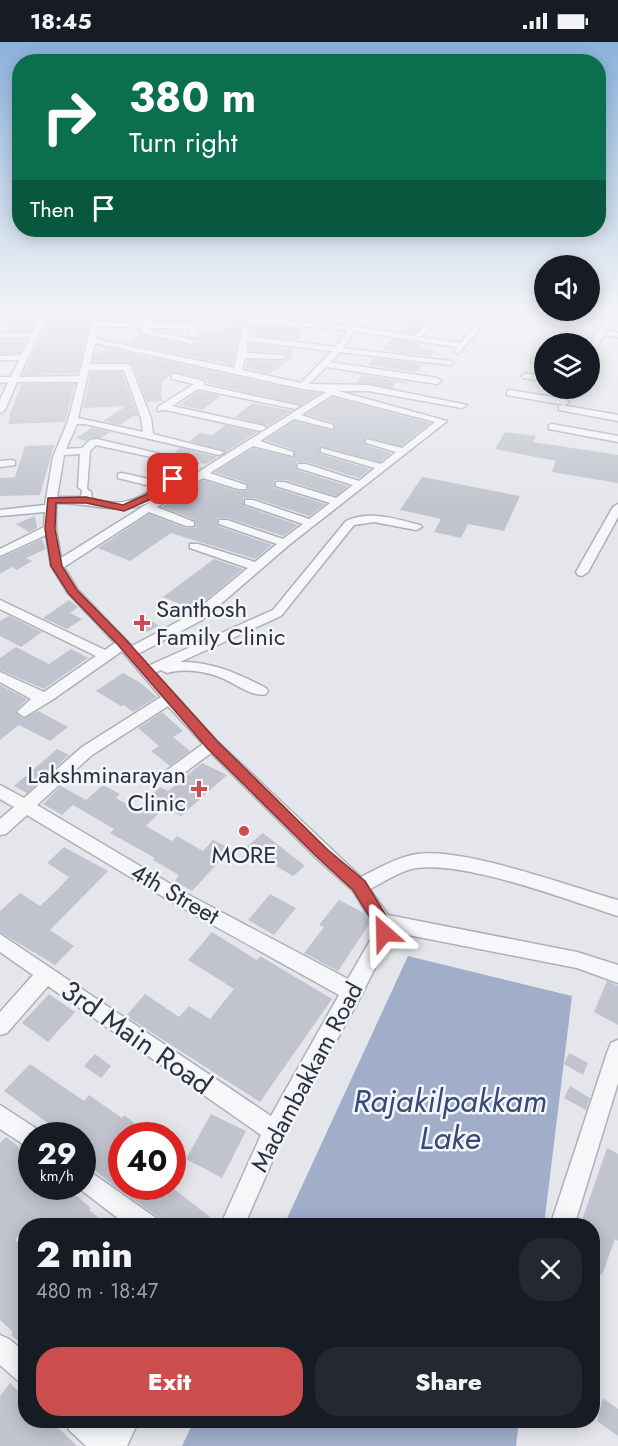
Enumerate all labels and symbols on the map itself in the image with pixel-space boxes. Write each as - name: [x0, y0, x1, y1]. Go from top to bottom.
- pin: [147, 453, 198, 504]
- place label: Santhosh Family Clinic: [156, 591, 286, 654]
- marker: Santhosh Family Clinic: [133, 614, 151, 632]
- place label: Lakshminarayan Clinic: [27, 757, 186, 820]
- marker: Lakshminarayan Clinic: [190, 780, 208, 798]
- marker: MORE: [237, 824, 251, 838]
- place label: MORE: [211, 837, 277, 872]
- street label: 4th Street: [125, 854, 226, 933]
- position arrow: [352, 901, 416, 965]
- street label: 3rd Main Road: [53, 970, 221, 1105]
- street label: Madambakkam Road: [242, 976, 371, 1178]
- water label: Rajakilpakkam Lake: [353, 1078, 547, 1161]
- speed limit sign: 40: [108, 1122, 186, 1200]

